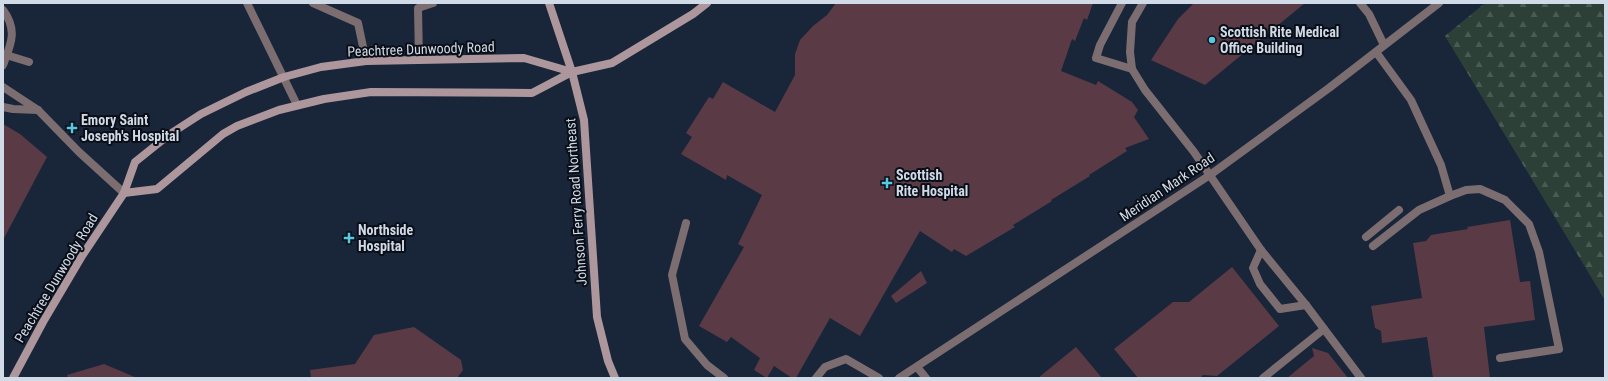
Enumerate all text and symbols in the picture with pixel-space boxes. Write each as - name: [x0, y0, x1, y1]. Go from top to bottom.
- place label: Scottish Rite Medical Office Building: [1220, 24, 1339, 56]
- marker: Scottish Rite Medical Office Building: [1207, 35, 1217, 45]
- street label: Peachtree Dunwoody Road: [347, 38, 495, 60]
- place label: Emory Saint Joseph's Hospital: [81, 112, 179, 144]
- street label: Johnson Ferry Road Northeast: [562, 118, 590, 286]
- marker: Emory Saint Joseph's Hospital: [66, 122, 78, 134]
- street label: Meridian Mark Road: [1117, 149, 1217, 225]
- place label: Scottish Rite Hospital: [896, 167, 968, 199]
- marker: Scottish Rite Hospital: [881, 177, 893, 189]
- street label: Peachtree Dunwoody Road: [11, 211, 101, 345]
- place label: Northside Hospital: [358, 222, 414, 254]
- marker: Northside Hospital: [343, 232, 355, 244]

